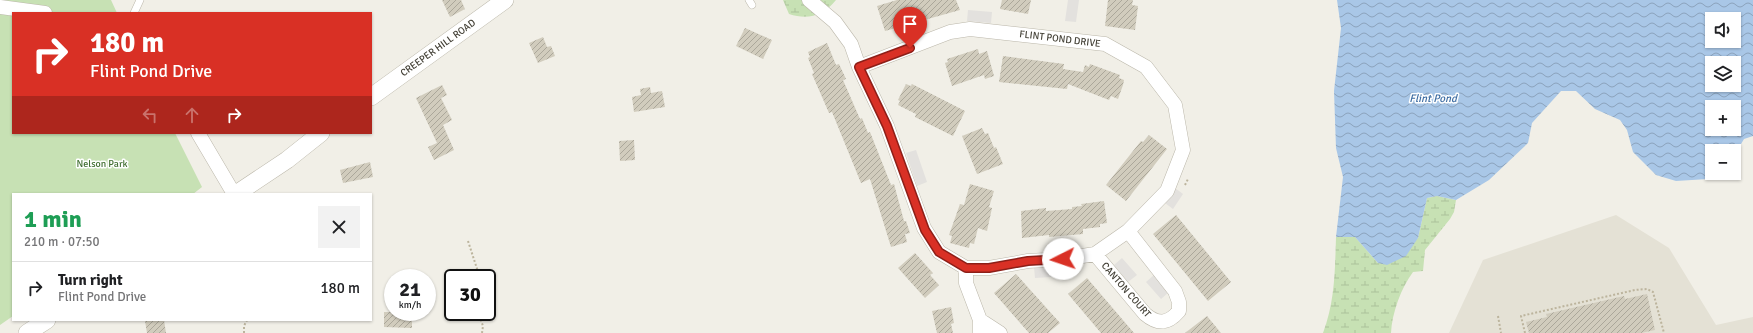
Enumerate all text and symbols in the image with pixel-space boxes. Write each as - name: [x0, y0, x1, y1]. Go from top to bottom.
- pin: [893, 7.0, 927, 48]
- map controls: [1705, 12, 1741, 180]
- button: sound: [1705, 12, 1741, 48]
- icon: arrive: [899, 13, 921, 35]
- street label: CREEPER HILL ROAD: [398, 17, 478, 79]
- text: 180 m: [90, 26, 164, 60]
- icon: right: [24, 28, 76, 80]
- street label: FLINT POND DRIVE: [1019, 28, 1102, 50]
- button: layers: [1705, 56, 1741, 92]
- text: Flint Pond Drive: [90, 60, 212, 82]
- water label: Flint Pond: [1409, 92, 1458, 105]
- button: +: [1705, 100, 1741, 136]
- icon: left: [139, 104, 161, 126]
- icon: ahead: [181, 104, 203, 126]
- icon: right: [223, 104, 245, 126]
- button: −: [1705, 144, 1741, 180]
- park label: Nelson Park: [76, 158, 128, 170]
- text: 1 min: [24, 204, 82, 234]
- button: close: [318, 206, 360, 248]
- text: 210 m · 07:50: [24, 234, 100, 250]
- position arrow: [1042, 238, 1084, 280]
- street label: CANTON COURT: [1099, 260, 1153, 320]
- speed limit sign: 30: [444, 269, 496, 321]
- text: Turn right: [58, 271, 123, 289]
- icon: right: [24, 277, 46, 299]
- text: 21: [399, 277, 421, 302]
- text: 180 m: [320, 279, 360, 297]
- text: Flint Pond Drive: [58, 289, 146, 305]
- text: km/h: [399, 299, 421, 311]

